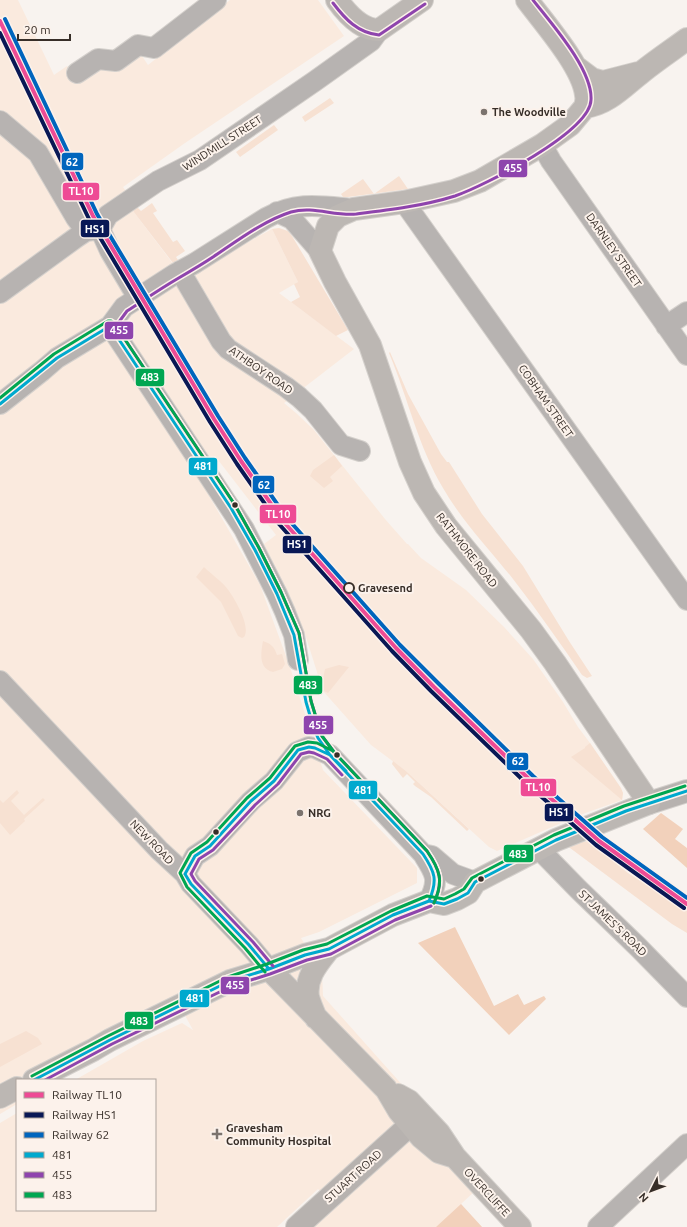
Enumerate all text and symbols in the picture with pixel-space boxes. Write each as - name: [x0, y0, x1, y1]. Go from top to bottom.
- scale bar: [18, 16, 70, 42]
- text: 20 m: [24, 23, 51, 36]
- place label: The Woodville: [492, 106, 566, 118]
- marker: The Woodville: [479, 107, 489, 117]
- street label: WINDMILL STREET: [180, 113, 264, 173]
- line badge: 62: [61, 152, 84, 171]
- text: 62: [66, 156, 78, 168]
- line badge: 455: [498, 159, 528, 178]
- text: 455: [504, 162, 522, 174]
- line badge: TL10: [62, 182, 100, 201]
- text: TL10: [68, 185, 94, 197]
- street label: DARNLEY STREET: [584, 211, 644, 289]
- line badge: HS1: [80, 219, 110, 238]
- text: HS1: [85, 223, 105, 235]
- line badge: 455: [104, 321, 134, 340]
- text: 455: [110, 324, 128, 336]
- street label: ATHBOY ROAD: [227, 344, 295, 396]
- street label: COBHAM STREET: [516, 362, 576, 440]
- line badge: 483: [135, 368, 165, 387]
- text: 483: [141, 371, 159, 383]
- line badge: 481: [188, 457, 218, 476]
- text: 481: [194, 460, 212, 472]
- line badge: 62: [252, 475, 275, 494]
- text: 62: [258, 479, 270, 491]
- unlabelled marker: [230, 500, 240, 510]
- line badge: TL10: [259, 504, 297, 524]
- text: TL10: [265, 508, 291, 520]
- street label: RATHMORE ROAD: [434, 510, 500, 590]
- line badge: HS1: [282, 535, 312, 554]
- text: HS1: [287, 538, 307, 550]
- marker: Gravesend: [343, 582, 355, 594]
- place label: Gravesend: [358, 582, 413, 594]
- line badge: 483: [293, 675, 323, 695]
- text: 483: [299, 679, 317, 691]
- line badge: 455: [303, 715, 334, 735]
- text: 455: [309, 719, 327, 731]
- unlabelled marker: [332, 750, 342, 760]
- line badge: 62: [506, 752, 529, 771]
- text: 62: [512, 755, 524, 767]
- line badge: TL10: [520, 778, 557, 797]
- line badge: 481: [348, 780, 378, 800]
- text: TL10: [525, 781, 551, 793]
- text: 481: [354, 784, 372, 796]
- line badge: HS1: [544, 803, 574, 822]
- text: HS1: [549, 806, 569, 818]
- place label: NRG: [308, 807, 331, 819]
- marker: NRG: [295, 808, 305, 818]
- street label: NEW ROAD: [128, 817, 176, 867]
- unlabelled marker: [211, 827, 221, 837]
- line badge: 483: [503, 844, 534, 863]
- text: 483: [509, 848, 527, 860]
- unlabelled marker: [476, 874, 486, 884]
- street label: ST JAMES'S ROAD: [577, 888, 650, 959]
- line badge: 455: [220, 976, 250, 995]
- text: 455: [226, 979, 244, 991]
- line badge: 481: [179, 989, 210, 1008]
- text: 481: [186, 992, 204, 1004]
- line badge: 483: [124, 1011, 154, 1030]
- text: 483: [130, 1015, 148, 1027]
- legend: [16, 1079, 156, 1211]
- text: Railway TL10: [52, 1088, 122, 1101]
- text: Railway HS1: [52, 1108, 117, 1121]
- place label: Gravesham Community Hospital: [226, 1122, 332, 1147]
- text: Railway 62: [52, 1128, 109, 1141]
- marker: Gravesham Community Hospital: [211, 1128, 223, 1140]
- street label: STUART ROAD: [322, 1147, 384, 1205]
- text: 481: [52, 1148, 72, 1161]
- street label: OVERCLIFFE: [462, 1166, 512, 1218]
- text: 455: [52, 1168, 72, 1181]
- north arrow: [631, 1171, 671, 1211]
- text: 483: [52, 1188, 72, 1201]
- text: N: [636, 1191, 651, 1205]

